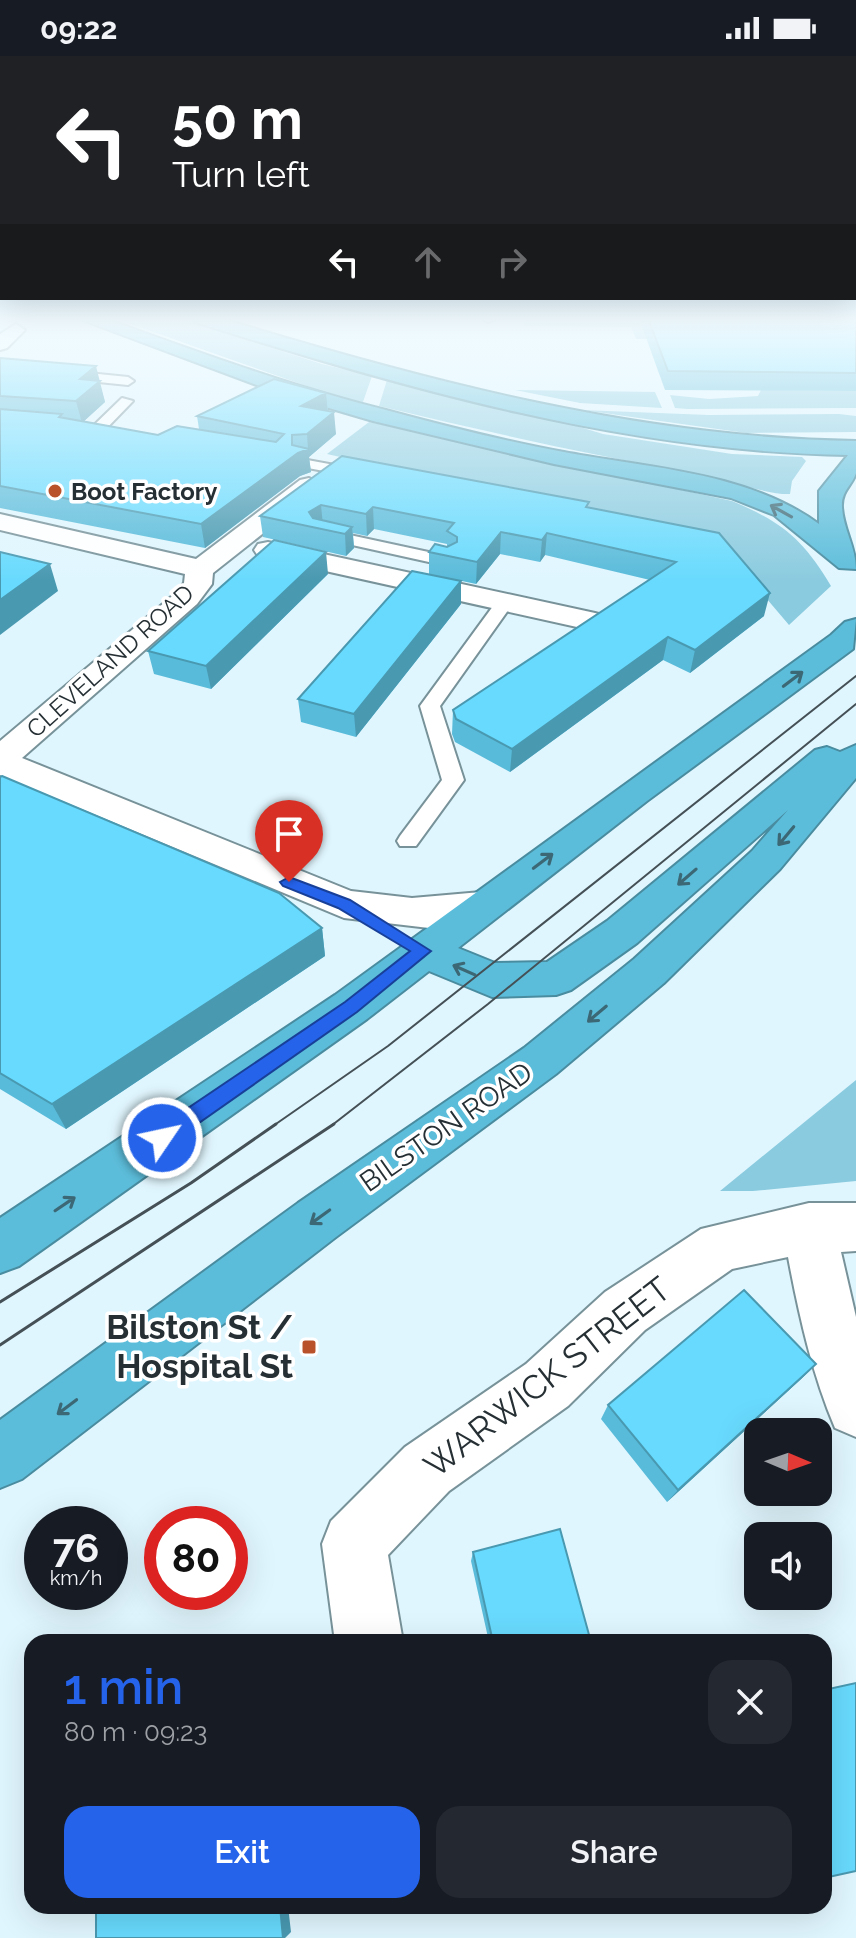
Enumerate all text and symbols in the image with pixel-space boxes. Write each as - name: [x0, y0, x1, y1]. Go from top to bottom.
- text: 09:22: [40, 11, 117, 46]
- text: 50 m: [172, 86, 303, 152]
- icon: left: [40, 88, 144, 192]
- text: Turn left: [172, 153, 310, 195]
- icon: left: [322, 240, 366, 284]
- icon: ahead: [406, 240, 450, 284]
- icon: right: [490, 240, 534, 284]
- place label: Boot Factory: [71, 477, 217, 506]
- marker: Boot Factory: [46, 482, 64, 500]
- one-way arrow: [770, 503, 793, 519]
- street label: CLEVELAND ROAD: [21, 578, 199, 744]
- one-way arrow: [781, 671, 803, 688]
- pin: [255, 800, 323, 882]
- icon: arrive: [267, 812, 311, 856]
- one-way arrow: [777, 826, 795, 846]
- one-way arrow: [532, 852, 553, 869]
- one-way arrow: [677, 867, 697, 885]
- one-way arrow: [452, 961, 477, 976]
- one-way arrow: [587, 1005, 608, 1023]
- street label: BILSTON ROAD: [354, 1055, 538, 1199]
- position arrow: [120, 1096, 204, 1180]
- one-way arrow: [53, 1196, 75, 1212]
- one-way arrow: [309, 1209, 331, 1226]
- street label: WARWICK STREET: [416, 1268, 678, 1485]
- place label: Bilston St / Hospital St: [106, 1307, 293, 1386]
- marker: Bilston St / Hospital St: [300, 1338, 318, 1356]
- one-way arrow: [57, 1398, 78, 1415]
- north arrow: [744, 1418, 832, 1506]
- map controls: [744, 1418, 832, 1610]
- speed limit sign: 80: [144, 1506, 248, 1610]
- button: sound: [744, 1522, 832, 1610]
- text: 76: [53, 1524, 99, 1571]
- text: km/h: [50, 1566, 102, 1590]
- text: 1 min: [64, 1659, 183, 1715]
- button: close: [708, 1660, 792, 1744]
- text: 80 m · 09:23: [64, 1717, 208, 1747]
- button: Exit: [64, 1806, 420, 1898]
- button: Share: [436, 1806, 792, 1898]

